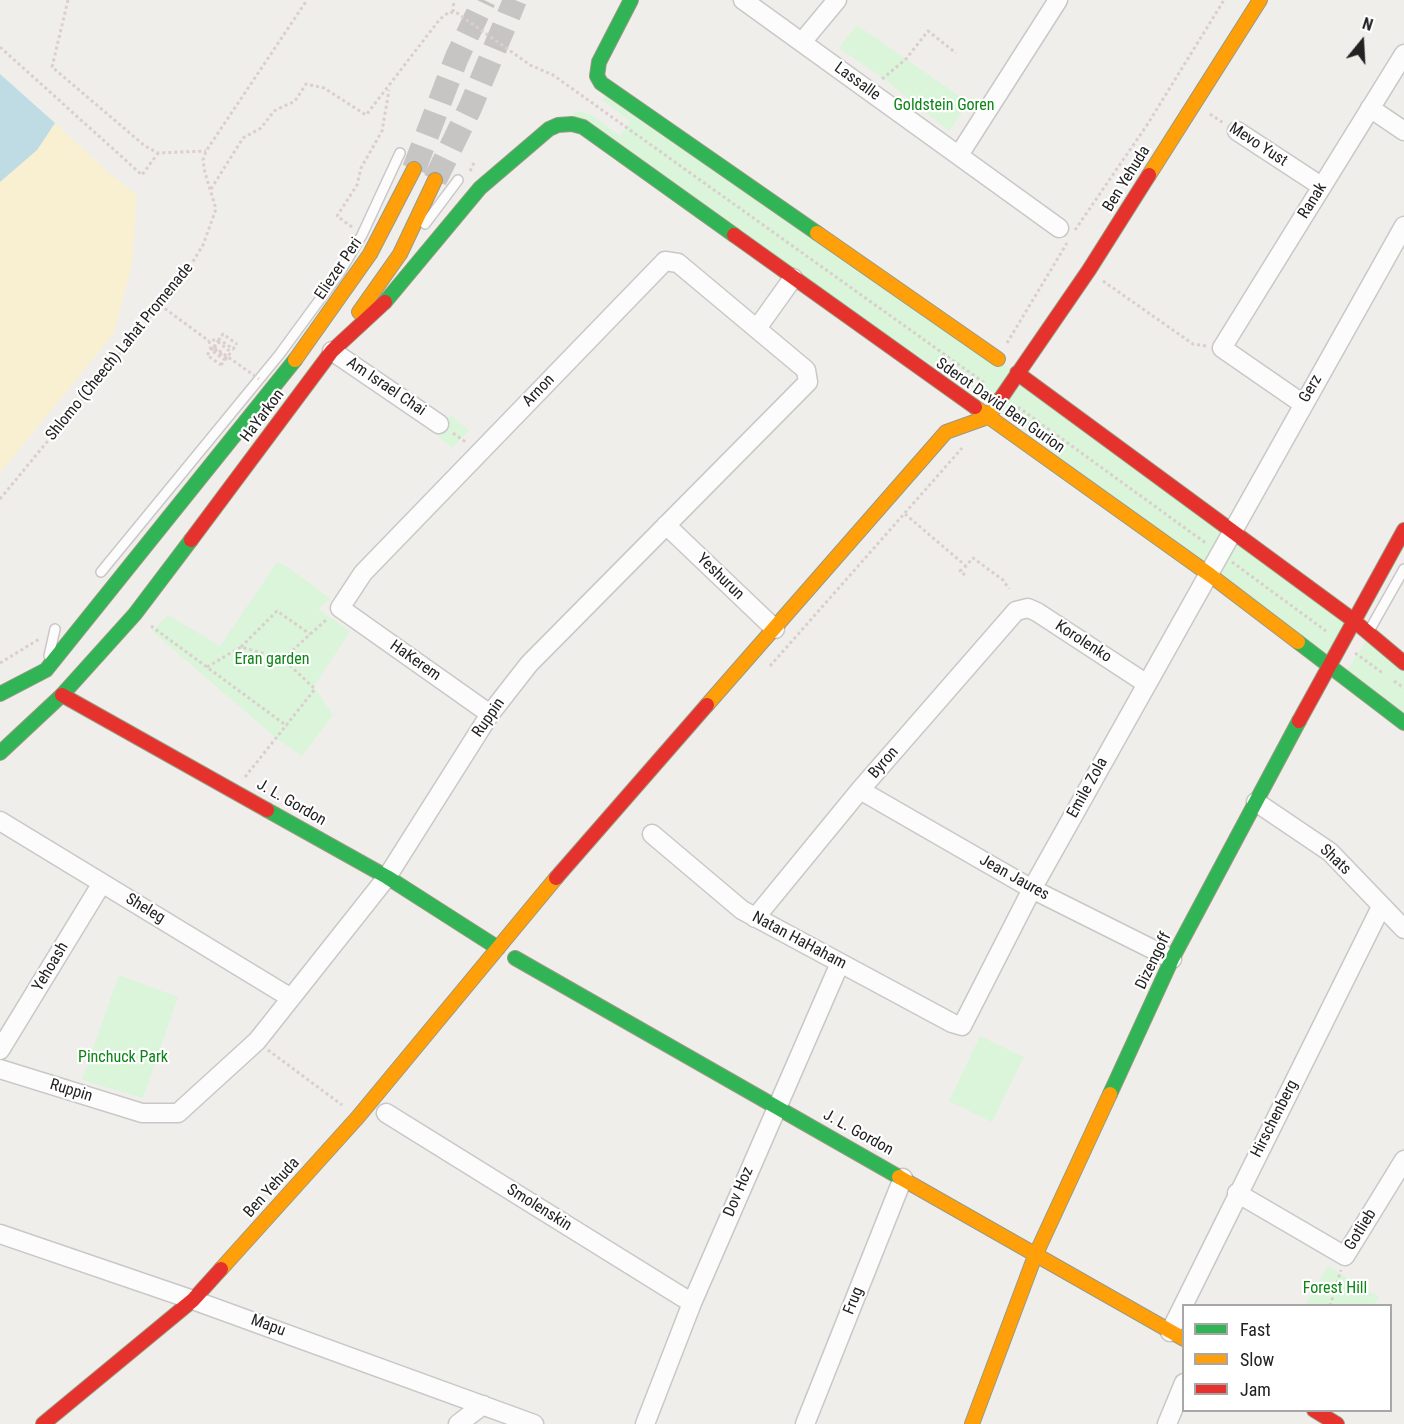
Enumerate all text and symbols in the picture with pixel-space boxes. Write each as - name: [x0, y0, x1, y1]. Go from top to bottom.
- north arrow: [1332, 12, 1392, 72]
- text: N: [1360, 14, 1375, 35]
- street label: Lassalle: [830, 59, 884, 105]
- park label: Goldstein Goren: [893, 96, 995, 116]
- street label: Mevo Yust: [1225, 119, 1291, 171]
- street label: Ben Yehuda: [1099, 142, 1155, 216]
- street label: Ranak: [1295, 179, 1331, 223]
- street label: Eliezer Peri: [311, 234, 367, 304]
- street label: Shlomo (Cheech) Lahat Promenade: [42, 259, 198, 445]
- street label: Am Israel Chai: [343, 353, 429, 421]
- street label: Sderot David Ben Gurion: [932, 354, 1068, 458]
- street label: Arnon: [519, 371, 559, 411]
- street label: Gerz: [1295, 372, 1327, 406]
- street label: HaYarkon: [237, 386, 289, 446]
- street label: Yeshurun: [692, 550, 748, 604]
- street label: Korolenko: [1051, 617, 1115, 667]
- street label: HaKerem: [386, 637, 444, 685]
- park label: Eran garden: [234, 650, 310, 670]
- street label: Ruppin: [469, 695, 509, 741]
- street label: Byron: [865, 743, 903, 783]
- street label: Emile Zola: [1064, 754, 1112, 822]
- street label: J. L. Gordon: [253, 775, 329, 831]
- street label: Shats: [1315, 841, 1355, 879]
- street label: Jean Jaures: [976, 851, 1052, 905]
- street label: Sheleg: [122, 890, 168, 928]
- street label: Natan HaHaham: [749, 908, 849, 974]
- street label: Dizengoff: [1132, 929, 1176, 993]
- street label: Yehoash: [29, 939, 73, 995]
- park label: Pinchuck Park: [78, 1048, 168, 1068]
- street label: Ruppin: [47, 1075, 95, 1107]
- street label: Hirschenberg: [1247, 1077, 1303, 1161]
- street label: J. L. Gordon: [820, 1106, 896, 1160]
- street label: Ben Yehuda: [240, 1154, 304, 1222]
- street label: Dov Hoz: [720, 1164, 758, 1220]
- street label: Smolenskin: [503, 1180, 575, 1236]
- street label: Gotlieb: [1341, 1206, 1381, 1254]
- park label: Forest Hill: [1303, 1279, 1367, 1299]
- street label: Frug: [840, 1284, 868, 1318]
- legend: [1182, 1304, 1392, 1412]
- street label: Mapu: [248, 1311, 288, 1341]
- text: Fast: [1240, 1319, 1271, 1340]
- text: Slow: [1240, 1349, 1274, 1370]
- text: Jam: [1240, 1379, 1271, 1400]

